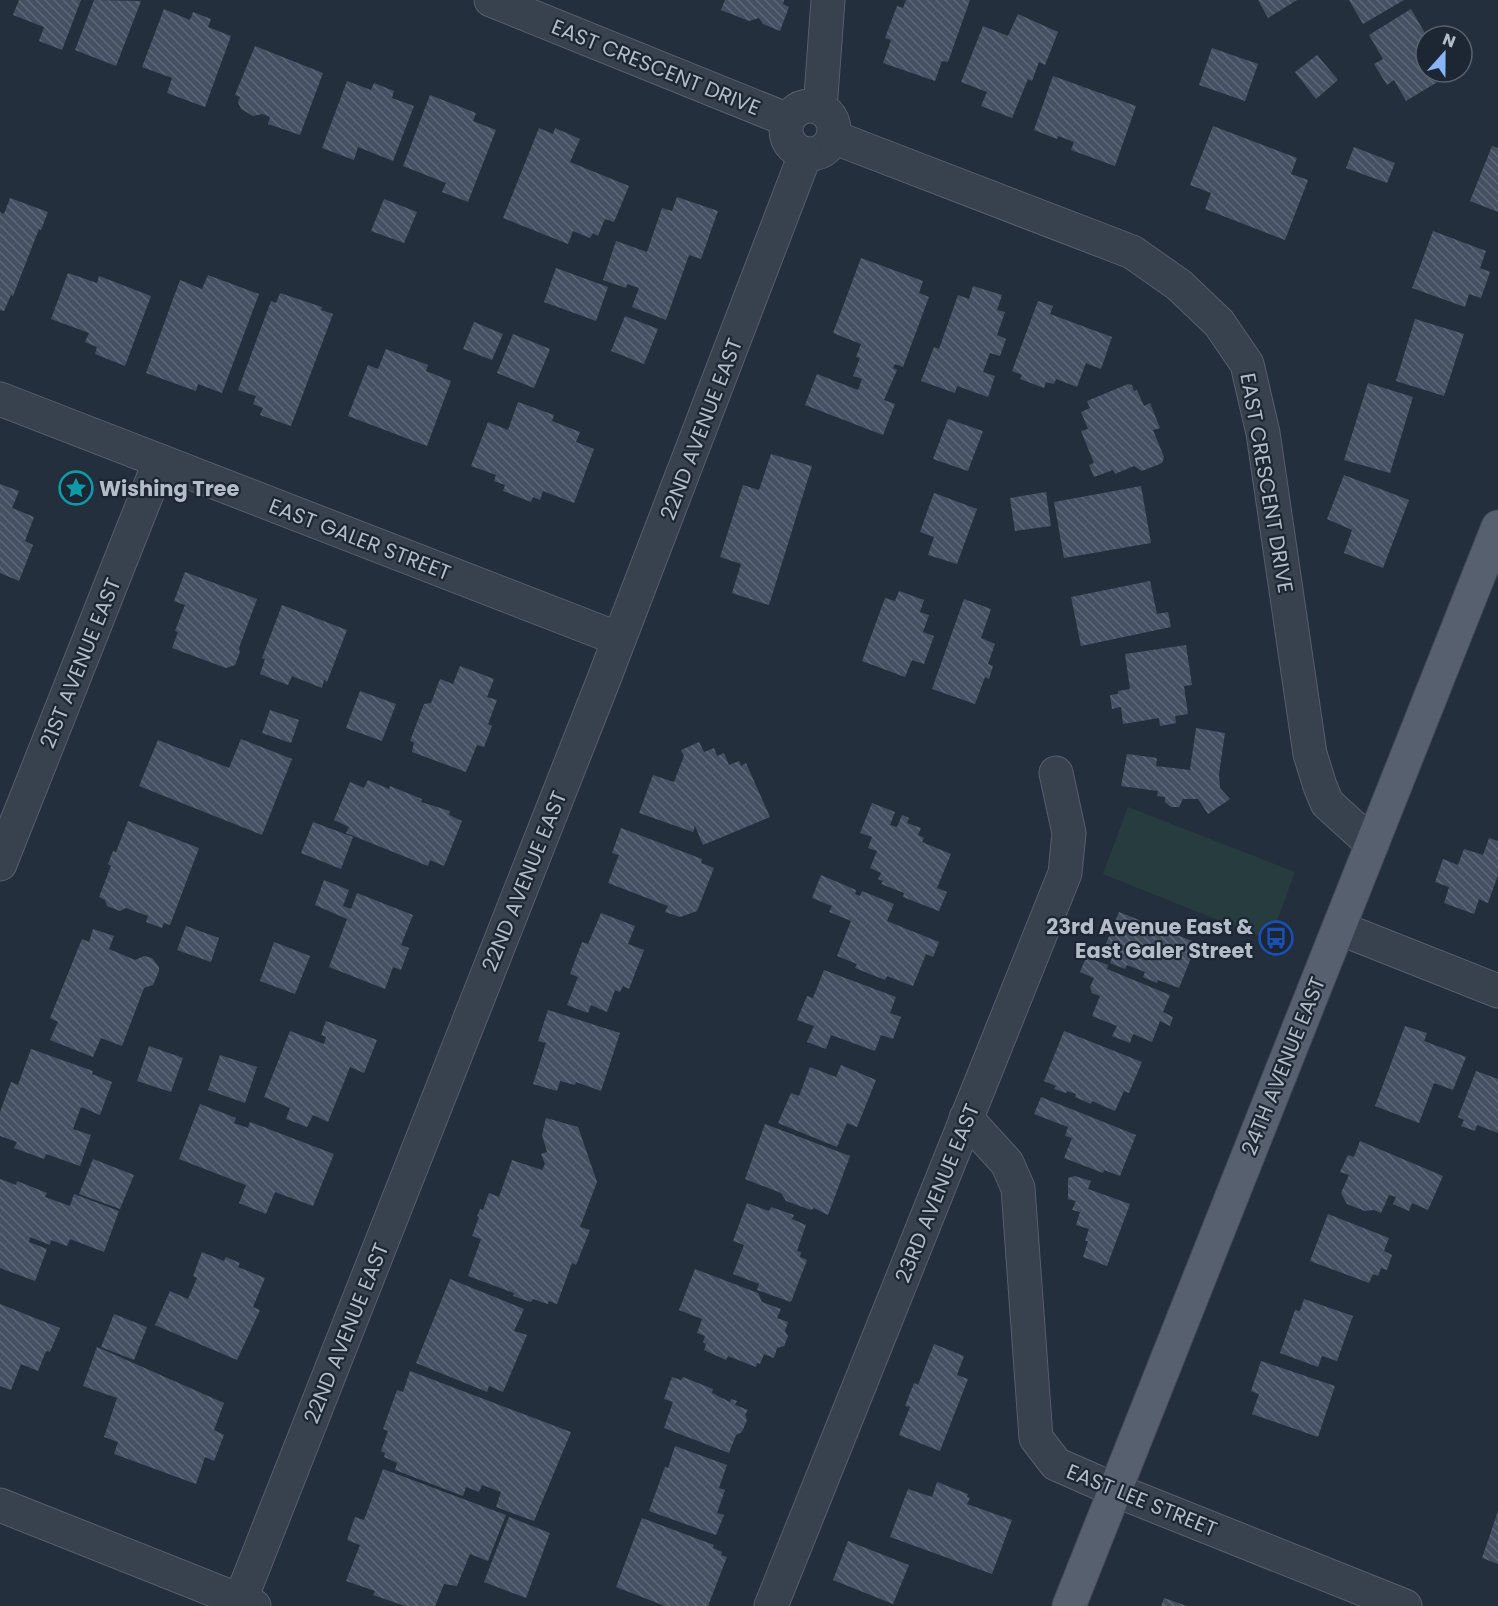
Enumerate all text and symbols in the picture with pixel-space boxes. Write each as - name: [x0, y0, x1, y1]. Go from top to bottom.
- street label: EAST CRESCENT DRIVE: [547, 12, 765, 122]
- north arrow: [1414, 24, 1474, 84]
- text: N: [1439, 28, 1459, 53]
- street label: 22ND AVENUE EAST: [653, 334, 749, 524]
- street label: EAST CRESCENT DRIVE: [1233, 371, 1301, 595]
- place icon: Wishing Tree: [58, 470, 94, 506]
- place label: Wishing Tree: [99, 474, 240, 503]
- street label: EAST GALER STREET: [265, 491, 455, 587]
- street label: 21ST AVENUE EAST: [33, 574, 127, 752]
- street label: 22ND AVENUE EAST: [475, 786, 573, 976]
- place label: 23rd Avenue East & East Galer Street: [1046, 912, 1253, 965]
- bus stop icon: 23rd Avenue East & East Galer Street: [1258, 920, 1294, 956]
- street label: 24TH AVENUE EAST: [1234, 973, 1332, 1159]
- street label: 23RD AVENUE EAST: [888, 1099, 986, 1287]
- street label: 22ND AVENUE EAST: [297, 1238, 395, 1428]
- street label: EAST LEE STREET: [1062, 1457, 1222, 1543]

